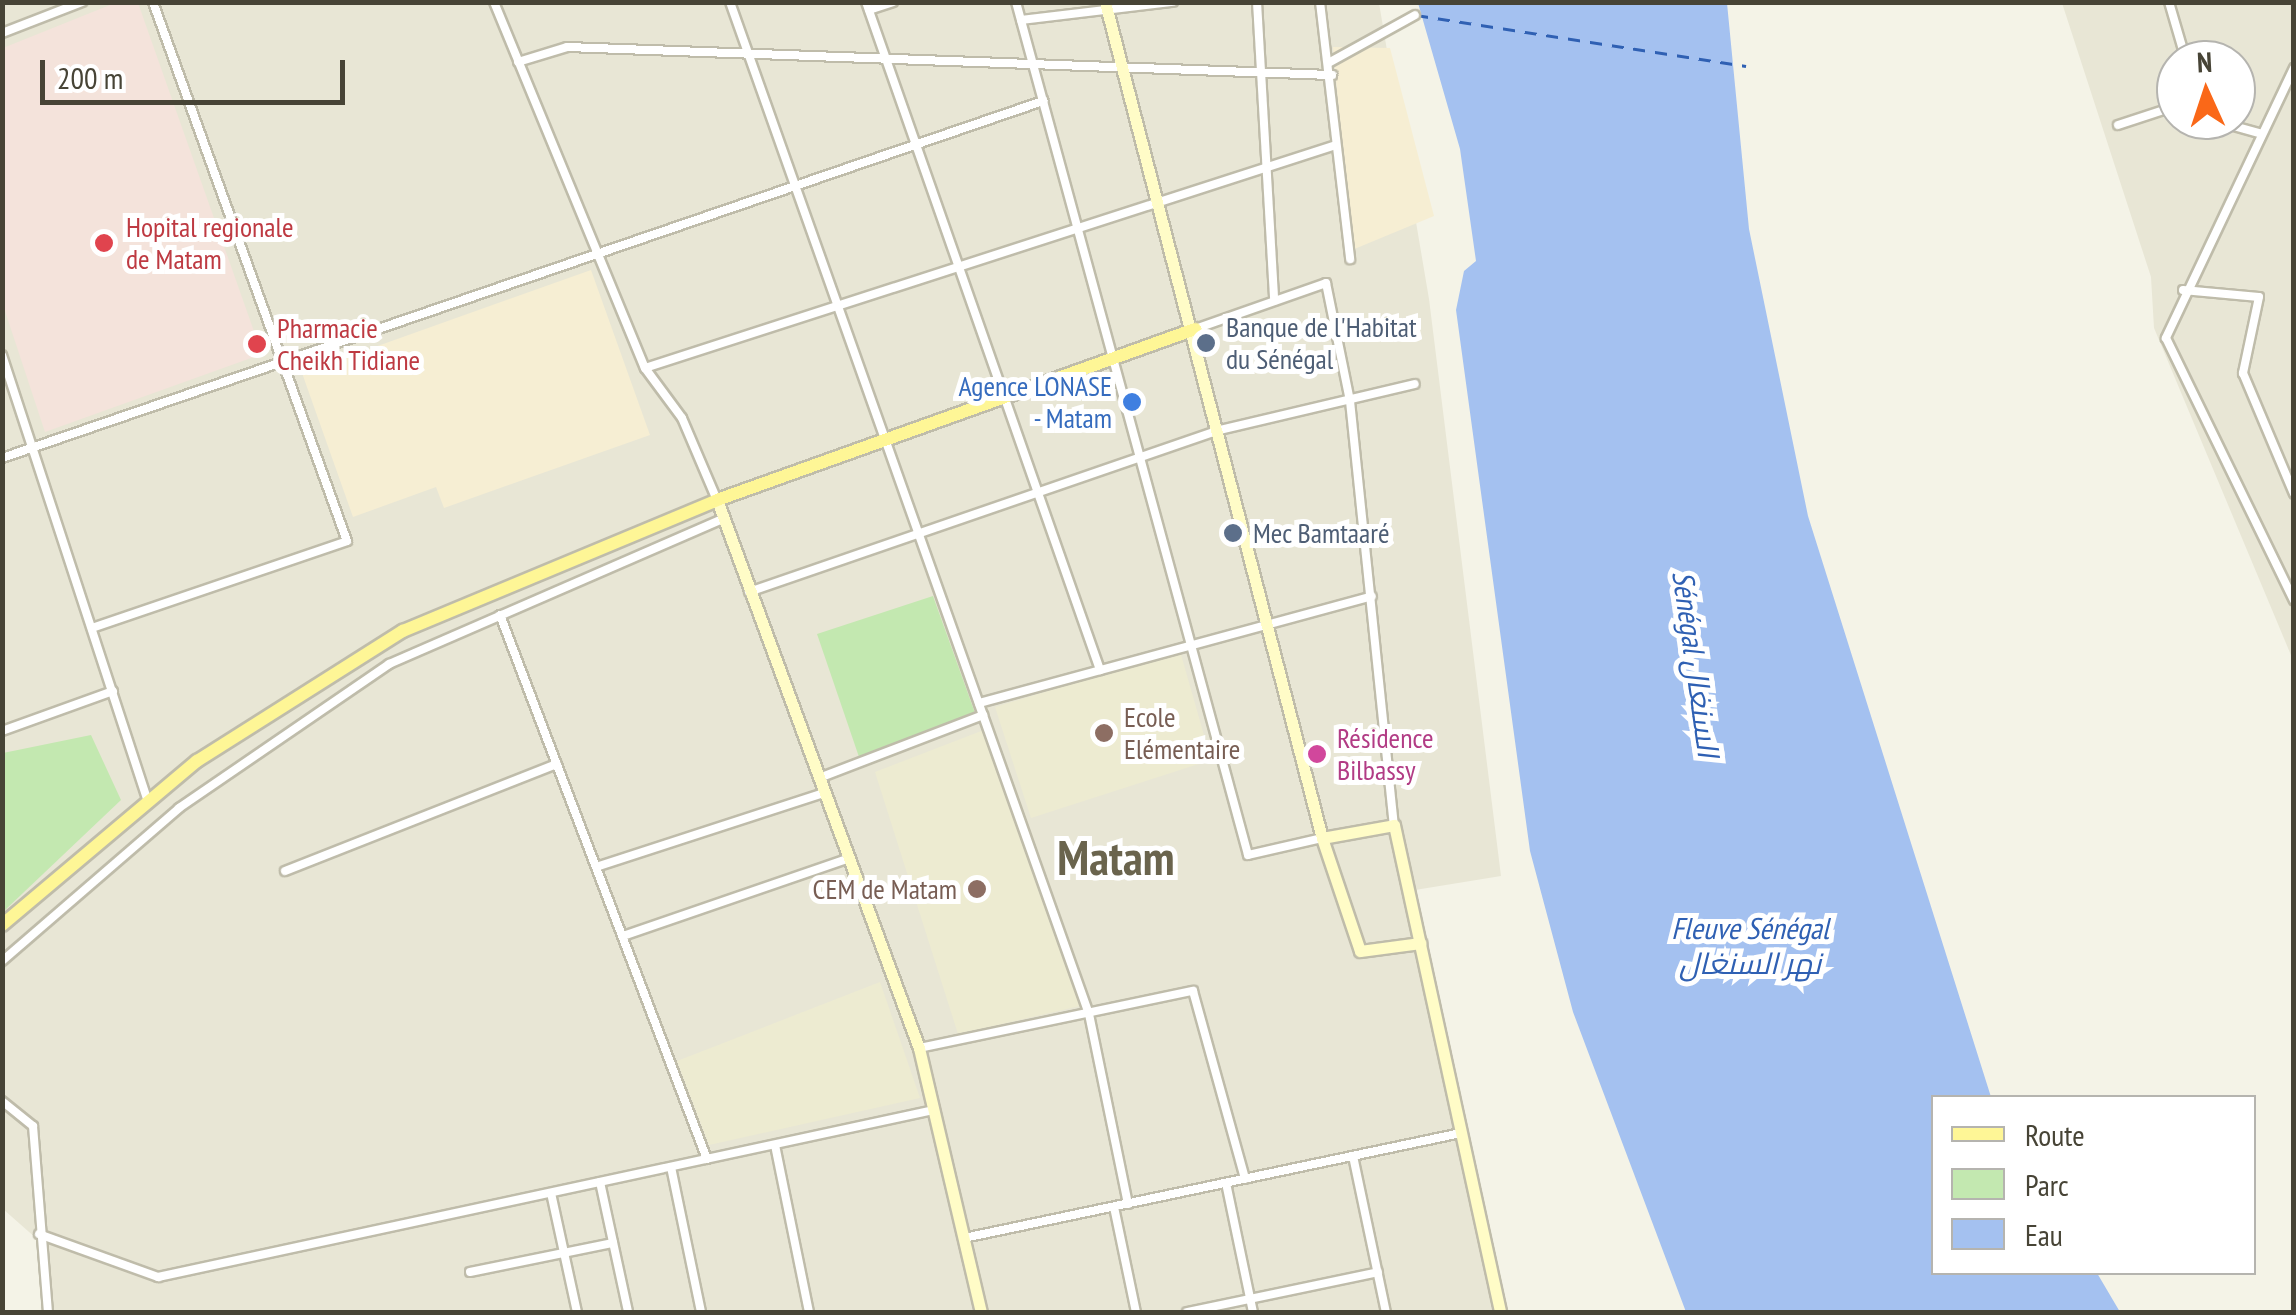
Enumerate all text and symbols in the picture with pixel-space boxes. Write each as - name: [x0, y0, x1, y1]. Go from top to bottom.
- scale bar: [45, 40, 350, 102]
- north arrow: [2156, 40, 2256, 140]
- text: N: [2196, 43, 2213, 80]
- text: 200 m: [57, 58, 123, 97]
- place label: Hopital regionale de Matam: [126, 210, 294, 276]
- marker: Hopital regionale de Matam: [91, 230, 117, 256]
- place label: Banque de l'Habitat du Sénégal: [1226, 310, 1417, 376]
- place label: Pharmacie Cheikh Tidiane: [277, 311, 421, 377]
- marker: Banque de l'Habitat du Sénégal: [1195, 332, 1217, 354]
- marker: Pharmacie Cheikh Tidiane: [246, 333, 268, 355]
- place label: Agence LONASE - Matam: [958, 369, 1112, 435]
- marker: Agence LONASE - Matam: [1121, 391, 1143, 413]
- place label: Mec Bamtaaré: [1253, 516, 1390, 550]
- marker: Mec Bamtaaré: [1222, 522, 1244, 544]
- water label: Sénégal السنغال: [1665, 569, 1727, 759]
- place label: Ecole Elémentaire: [1124, 700, 1240, 766]
- place label: Résidence Bilbassy: [1337, 721, 1433, 787]
- marker: Ecole Elémentaire: [1093, 722, 1115, 744]
- marker: Résidence Bilbassy: [1306, 743, 1328, 765]
- district label: Matam: [1057, 829, 1175, 887]
- place label: CEM de Matam: [813, 872, 957, 906]
- marker: CEM de Matam: [966, 878, 988, 900]
- water label: Fleuve Sénégal نهر السنغال: [1671, 910, 1829, 980]
- legend: [1931, 1095, 2256, 1275]
- text: Route: [2025, 1115, 2085, 1154]
- text: Parc: [2025, 1165, 2069, 1204]
- text: Eau: [2025, 1215, 2063, 1254]

